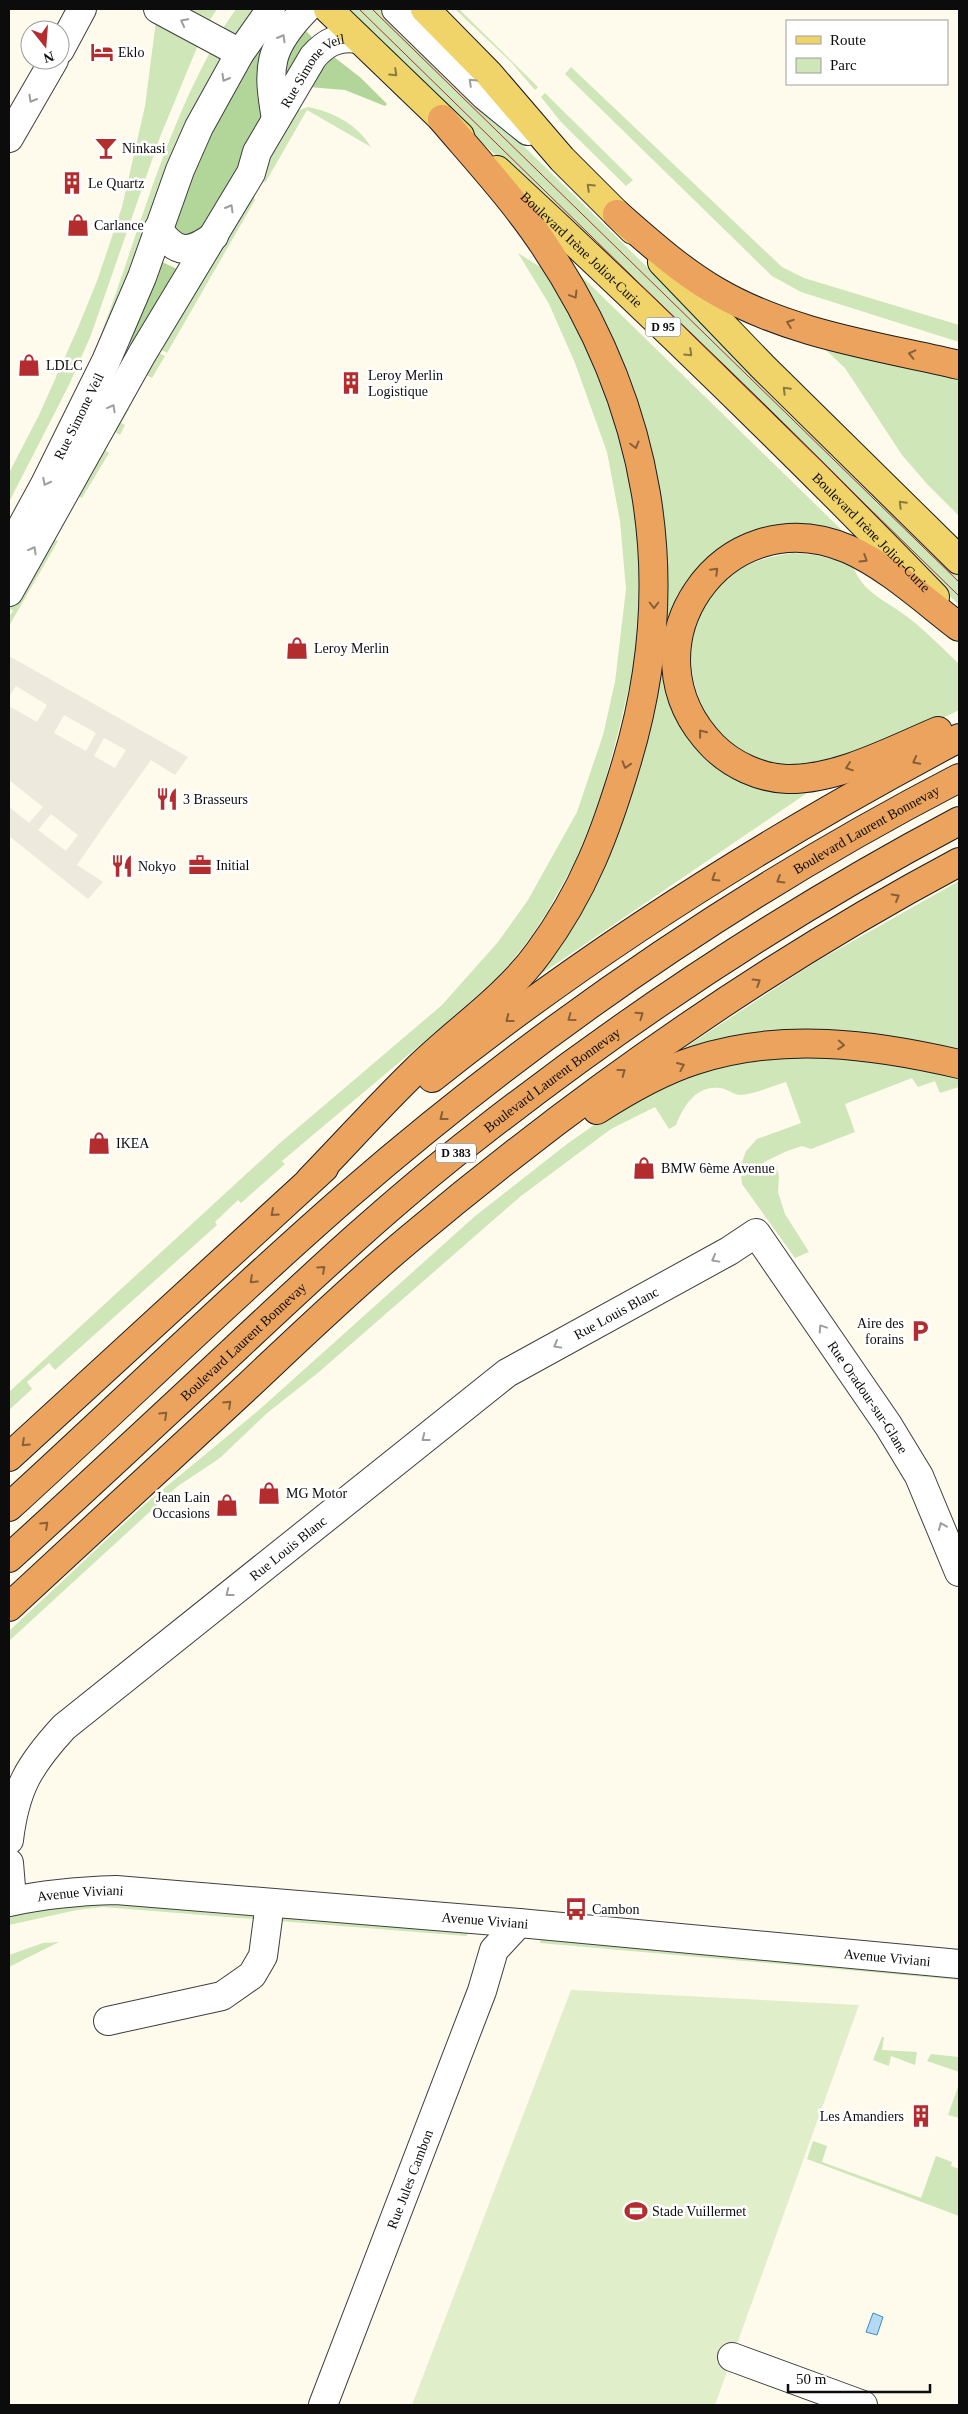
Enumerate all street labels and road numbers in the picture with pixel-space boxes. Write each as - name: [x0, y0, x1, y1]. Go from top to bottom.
- street label: Rue Simone Veil: [277, 31, 345, 110]
- street label: Boulevard Irène Joliot-Curie: [518, 189, 645, 310]
- road number: D 95: [646, 318, 680, 337]
- street label: Rue Simone Veil: [51, 370, 106, 462]
- street label: Boulevard Irène Joliot-Curie: [810, 470, 933, 595]
- street label: Boulevard Laurent Bonnevay: [790, 782, 942, 877]
- street label: Boulevard Laurent Bonnevay: [481, 1025, 623, 1135]
- road number: D 383: [436, 1144, 476, 1162]
- street label: Boulevard Laurent Bonnevay: [177, 1279, 309, 1403]
- street label: Rue Louis Blanc: [571, 1284, 661, 1342]
- street label: Rue Oradour-sur-Glane: [825, 1338, 911, 1456]
- street label: Rue Louis Blanc: [246, 1513, 329, 1583]
- street label: Avenue Viviani: [36, 1882, 124, 1904]
- street label: Avenue Viviani: [441, 1909, 529, 1931]
- street label: Avenue Viviani: [843, 1946, 931, 1969]
- street label: Rue Jules Cambon: [384, 2127, 436, 2231]

